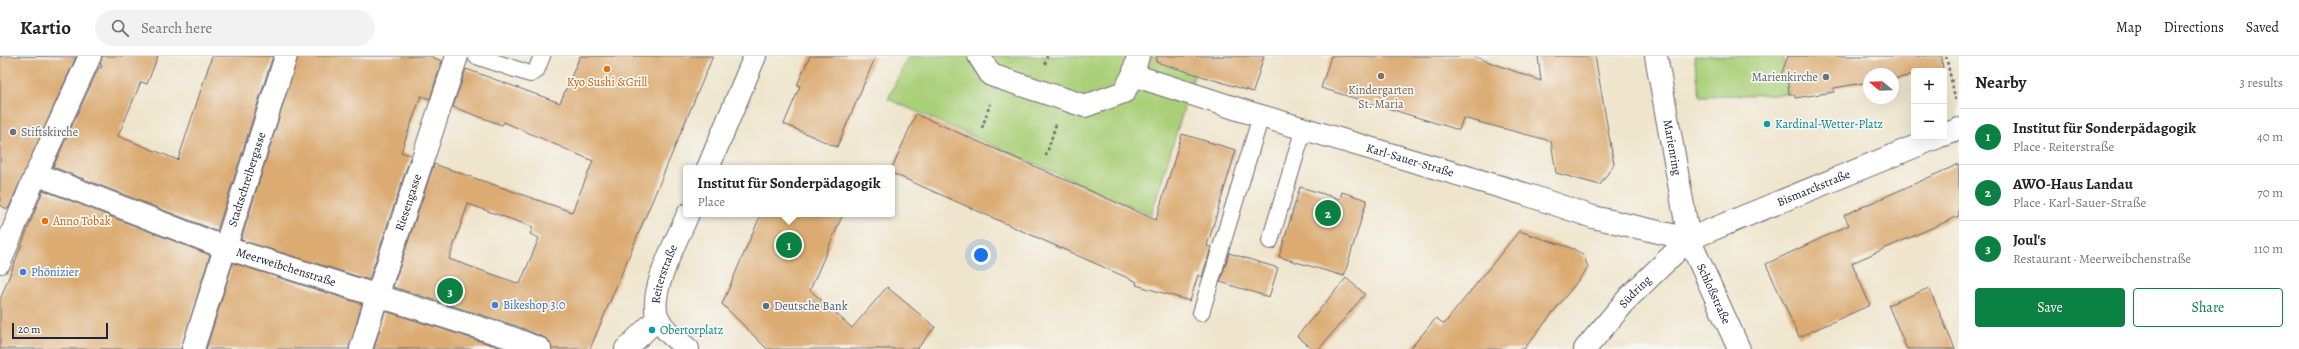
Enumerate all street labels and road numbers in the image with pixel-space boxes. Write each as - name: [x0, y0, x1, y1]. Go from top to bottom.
- street label: Marienring: [1660, 118, 1685, 177]
- street label: Stadtschreibergasse: [224, 130, 269, 229]
- street label: Karl-Sauer-Straße: [1365, 140, 1456, 181]
- street label: Bismarckstraße: [1774, 166, 1852, 210]
- street label: Riesengasse: [391, 172, 425, 233]
- street label: Reiterstraße: [648, 242, 681, 304]
- street label: Meerweibchenstraße: [234, 244, 338, 290]
- street label: Schloßstraße: [1693, 261, 1735, 327]
- street label: Südring: [1615, 272, 1655, 311]

